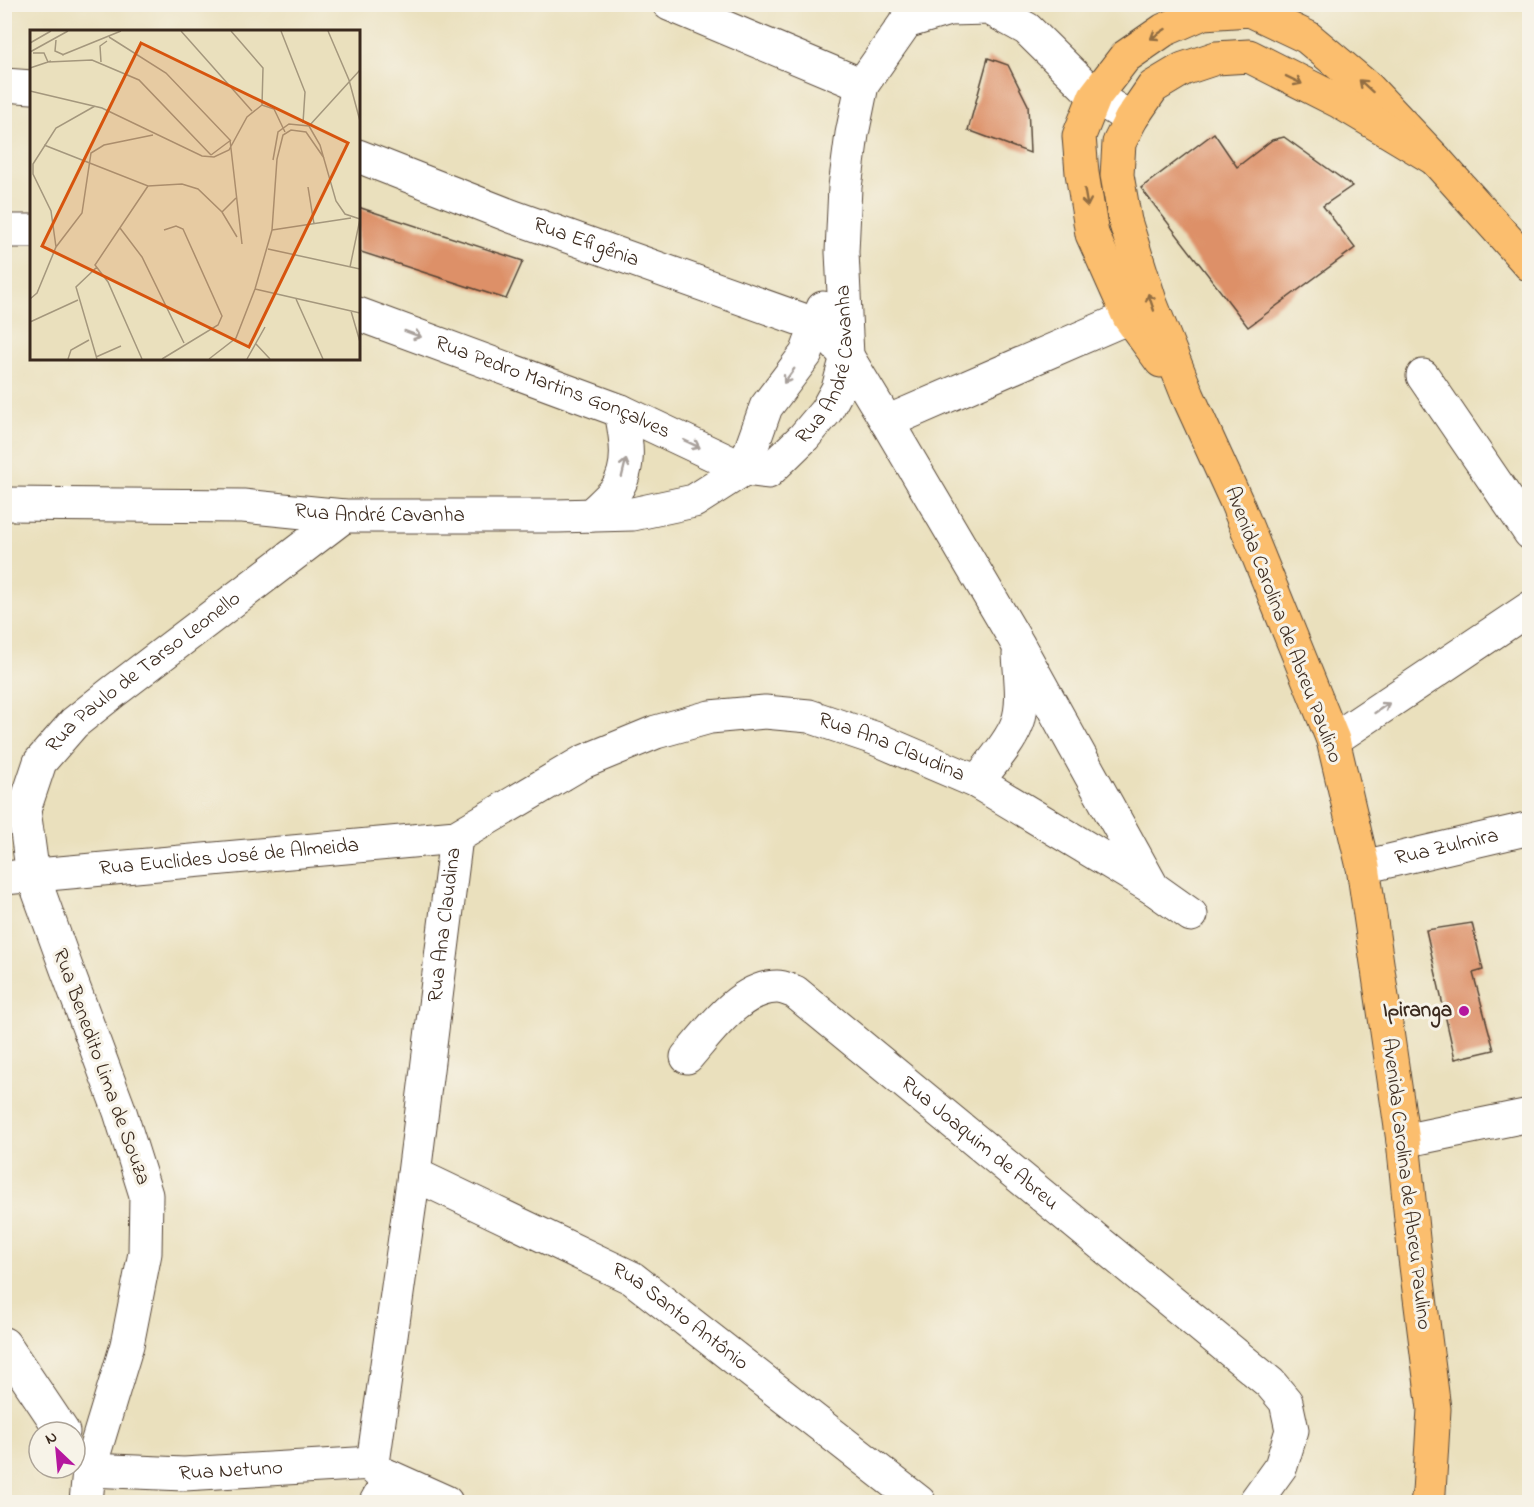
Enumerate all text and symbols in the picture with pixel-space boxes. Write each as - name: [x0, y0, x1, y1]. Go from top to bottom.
- one-way arrow: [1150, 29, 1167, 41]
- inset map: [30, 30, 360, 360]
- one-way arrow: [1285, 74, 1303, 86]
- one-way arrow: [1358, 79, 1373, 93]
- one-way arrow: [1081, 188, 1092, 208]
- street label: Rua Efigênia: [529, 210, 643, 275]
- street label: Rua André Cavanha: [789, 284, 862, 452]
- one-way arrow: [1145, 293, 1156, 312]
- street label: Rua Pedro Martins Gonçalves: [431, 329, 675, 447]
- one-way arrow: [404, 330, 422, 341]
- one-way arrow: [783, 368, 796, 384]
- one-way arrow: [683, 439, 701, 451]
- one-way arrow: [618, 459, 630, 478]
- street label: Avenida Carolina de Abreu Paulino: [1216, 482, 1350, 768]
- street label: Rua André Cavanha: [293, 496, 465, 531]
- street label: Rua Paulo de Tarso Leonello: [39, 584, 248, 760]
- one-way arrow: [1373, 701, 1390, 714]
- street label: Rua Ana Claudina: [814, 705, 970, 790]
- street label: Rua Zulmira: [1392, 821, 1502, 874]
- street label: Rua Euclides José de Almeida: [98, 831, 360, 884]
- street label: Rua Ana Claudina: [421, 846, 470, 1004]
- street label: Rua Benedito Lima de Souza: [44, 945, 158, 1189]
- place label: Ipiranga: [1383, 996, 1452, 1028]
- marker: Ipiranga: [1457, 1004, 1471, 1018]
- street label: Avenida Carolina de Abreu Paulino: [1373, 1036, 1439, 1332]
- street label: Rua Joaquim de Abreu: [894, 1070, 1065, 1218]
- street label: Rua Santo Antônio: [607, 1255, 755, 1378]
- north arrow: [27, 1420, 87, 1480]
- text: N: [41, 1425, 62, 1451]
- street label: Rua Netuno: [178, 1453, 284, 1489]

